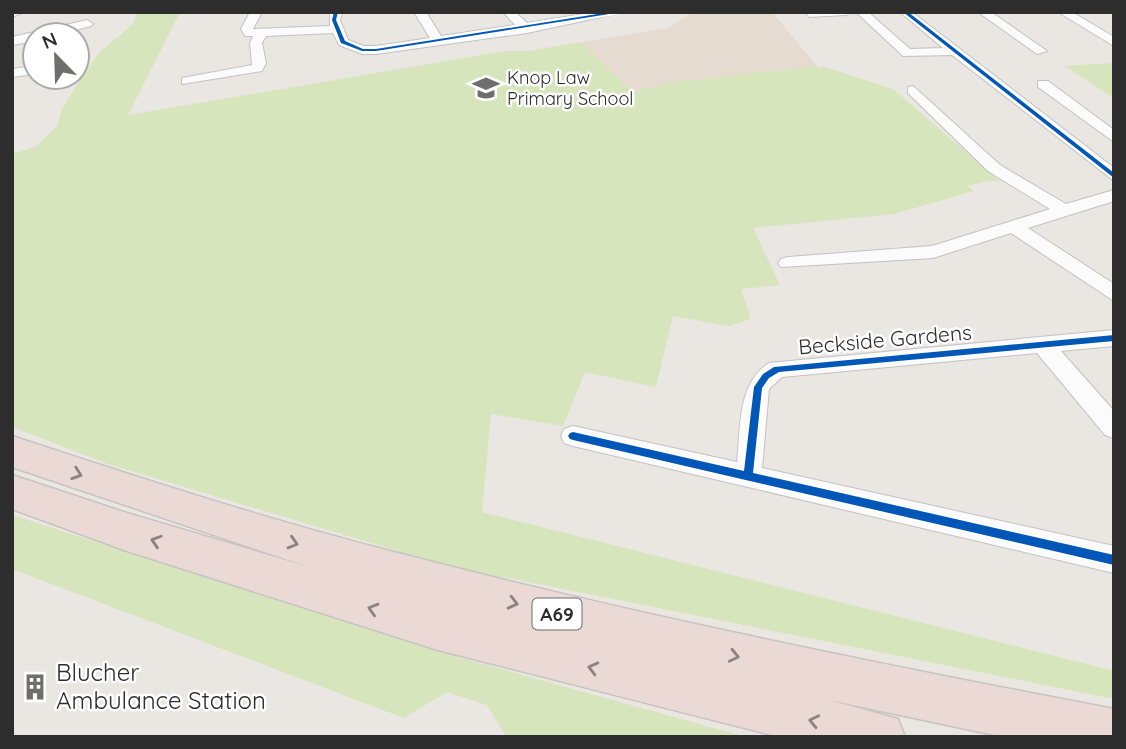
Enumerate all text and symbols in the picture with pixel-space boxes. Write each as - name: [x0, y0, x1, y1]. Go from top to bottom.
- north arrow: [21, 21, 91, 91]
- text: N: [38, 27, 60, 54]
- place label: Knop Law Primary School: [507, 66, 633, 110]
- school or university icon: Knop Law Primary School: [471, 73, 501, 103]
- street label: Beckside Gardens: [797, 318, 973, 360]
- one-way arrow: [70, 466, 82, 480]
- one-way arrow: [150, 535, 163, 549]
- one-way arrow: [287, 535, 299, 550]
- one-way arrow: [507, 595, 519, 609]
- road number: A69: [532, 598, 582, 629]
- one-way arrow: [367, 602, 379, 617]
- one-way arrow: [728, 648, 740, 663]
- place label: Blucher Ambulance Station: [56, 657, 266, 715]
- one-way arrow: [587, 662, 599, 676]
- building icon: Blucher Ambulance Station: [20, 672, 50, 702]
- one-way arrow: [808, 715, 820, 729]

